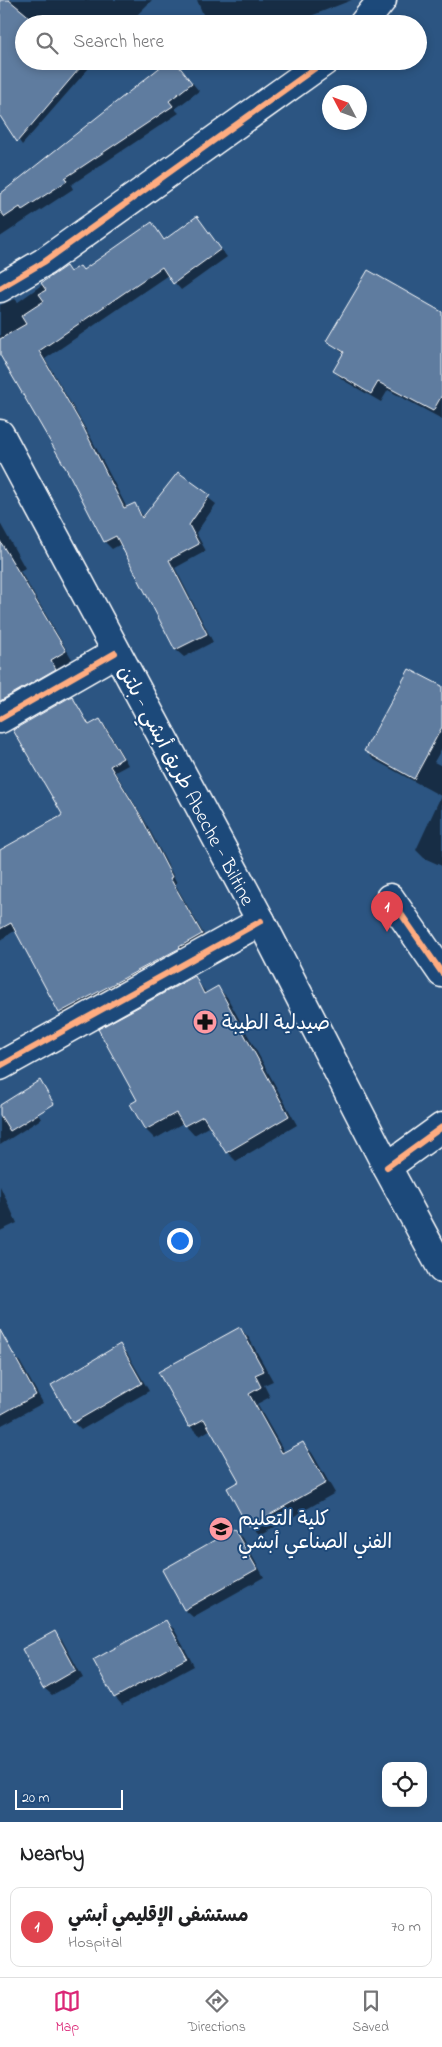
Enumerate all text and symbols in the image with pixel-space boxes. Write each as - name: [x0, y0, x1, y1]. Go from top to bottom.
- search box: [15, 15, 427, 70]
- icon: search: [33, 29, 61, 57]
- text: Search here: [73, 29, 164, 56]
- north arrow: [322, 85, 367, 130]
- street label: طريق أبشي - بلتن Abeche - Biltine: [108, 661, 261, 912]
- pin: 1: [371, 891, 403, 932]
- pharmacy icon: صيدلية الطيبة: [192, 1009, 218, 1035]
- place label: صيدلية الطيبة: [222, 1010, 330, 1039]
- your location: [167, 1228, 193, 1254]
- place label: كلية التعليم الفني الصناعي أبشي: [238, 1506, 392, 1559]
- school or university icon: كلية التعليم الفني الصناعي أبشي: [208, 1516, 234, 1542]
- map controls: [382, 1762, 427, 1807]
- button: locate: [382, 1762, 427, 1807]
- scale bar: [15, 1787, 122, 1810]
- text: 20 m: [22, 1788, 49, 1809]
- text: Nearby: [20, 1840, 84, 1870]
- text: مستشفى الإقليمي أبشي: [68, 1903, 249, 1930]
- text: 1: [34, 1915, 40, 1939]
- text: 70 m: [391, 1915, 421, 1939]
- text: Hospital: [68, 1931, 122, 1955]
- tab: Map: [53, 1987, 81, 2038]
- tab: Directions: [188, 1987, 246, 2038]
- tab: Saved: [352, 1987, 389, 2038]

